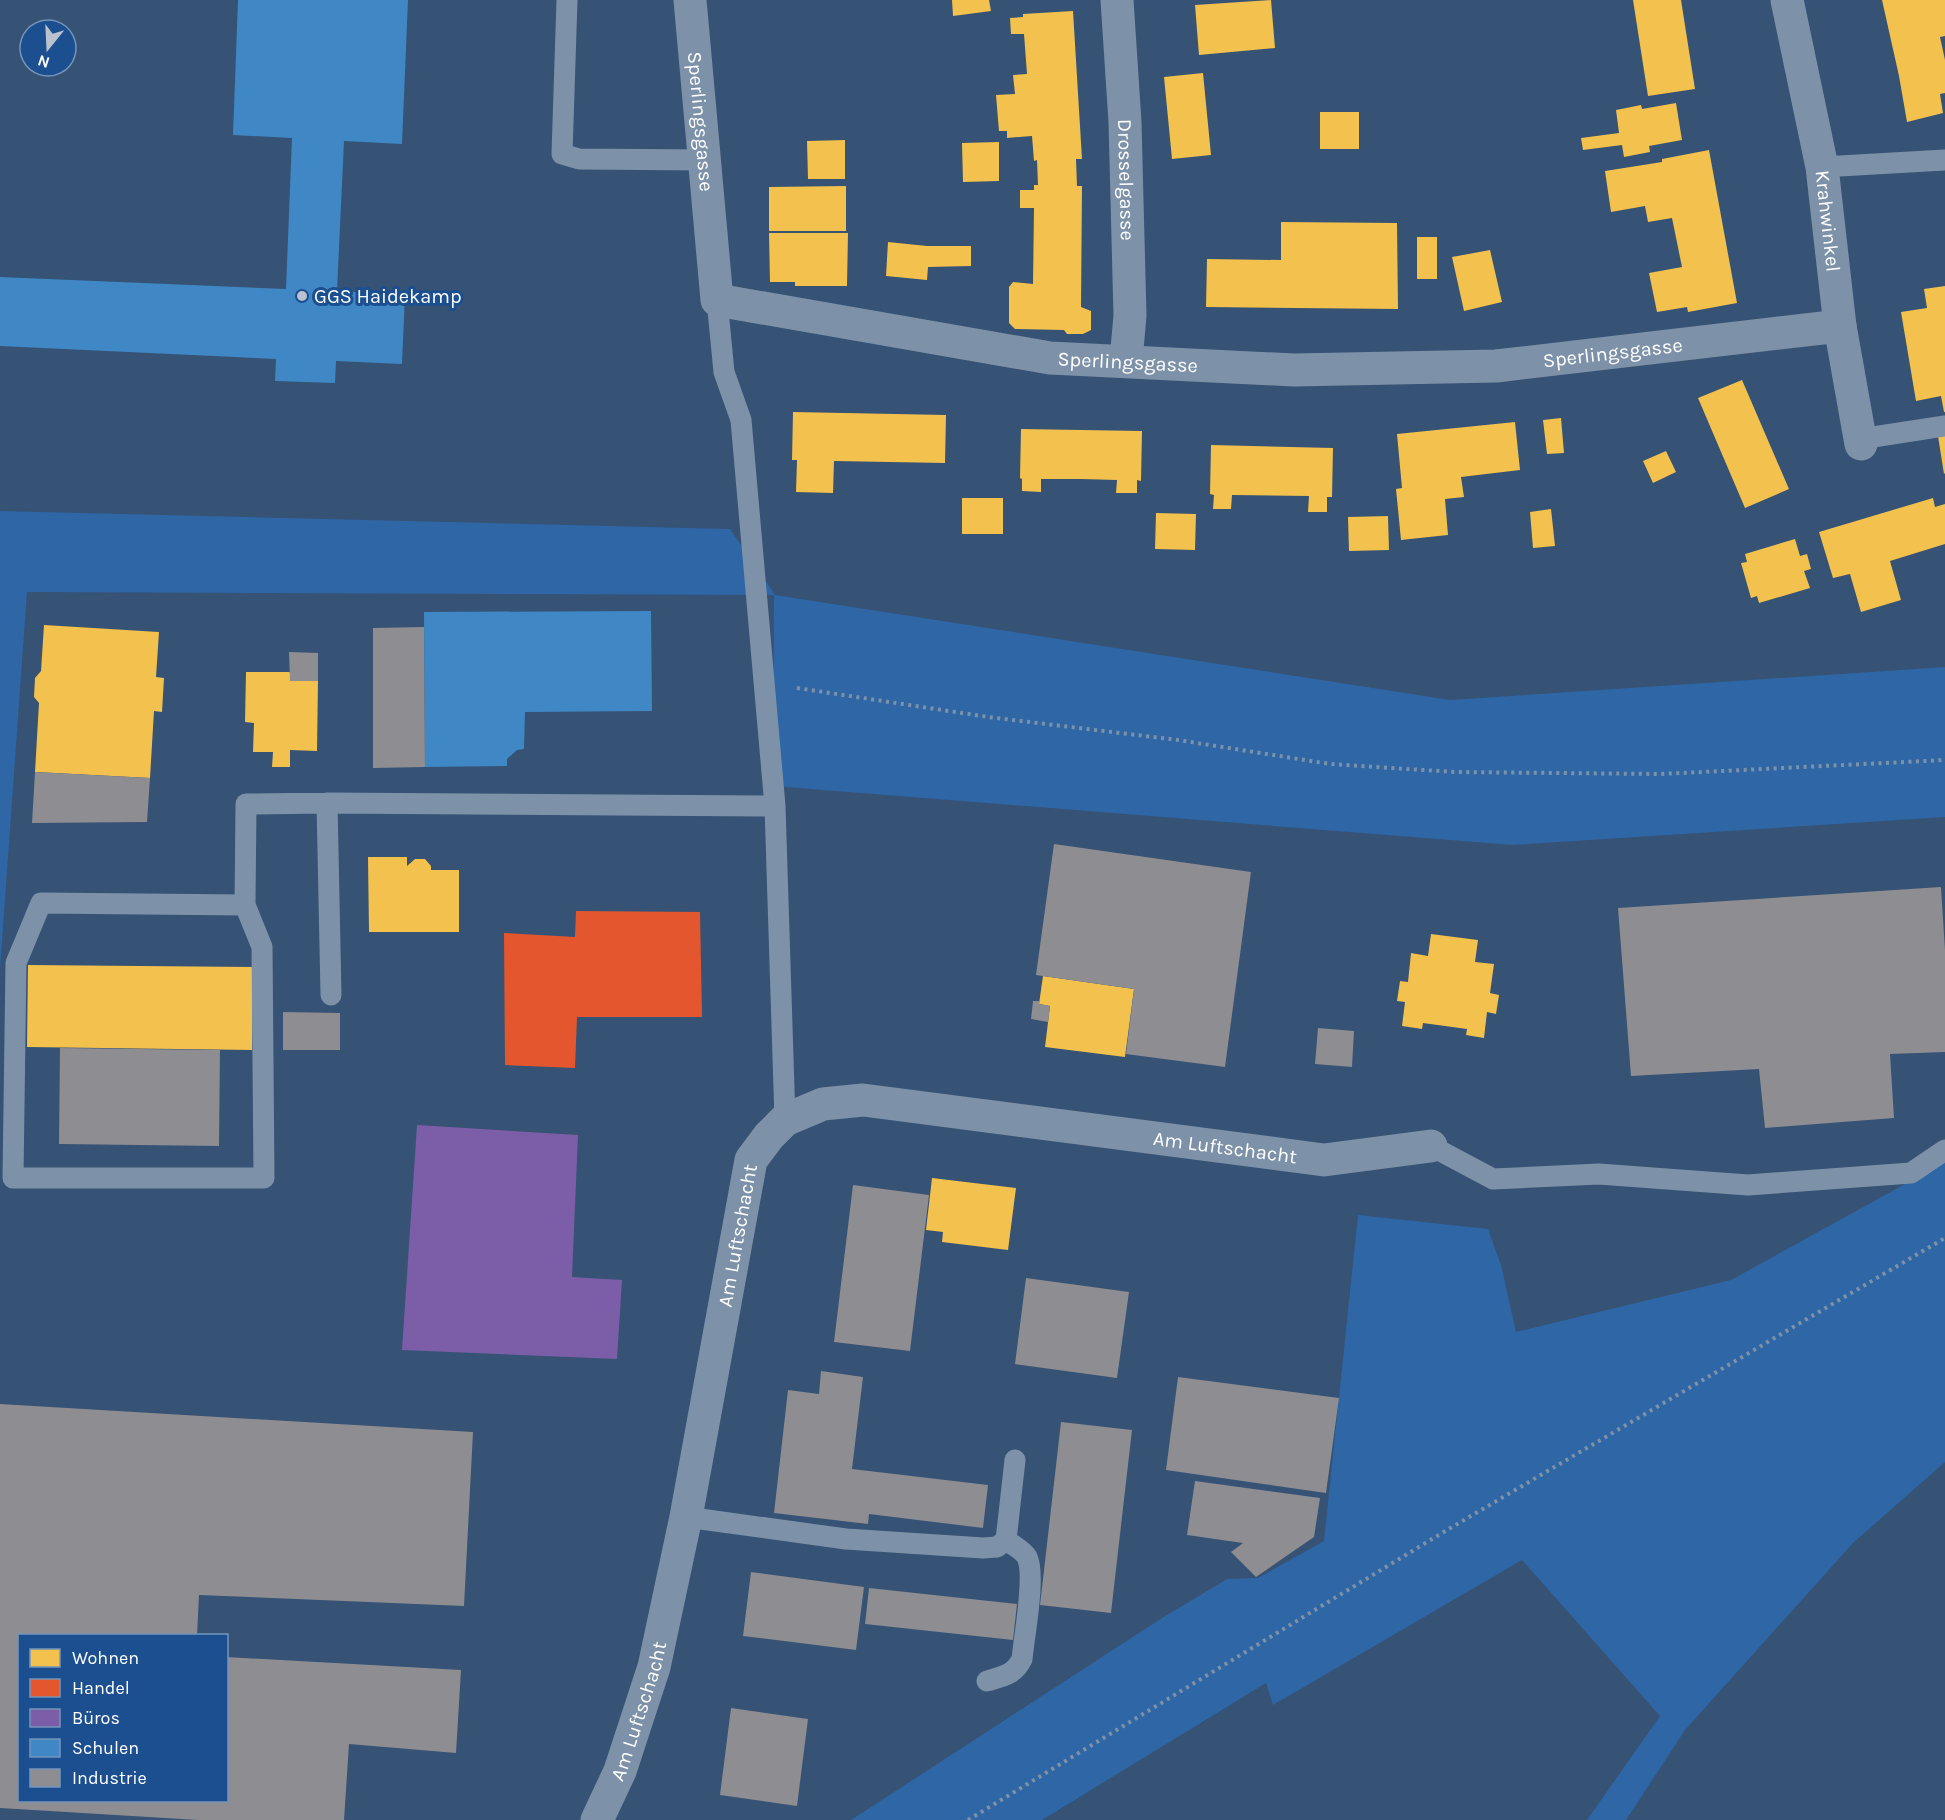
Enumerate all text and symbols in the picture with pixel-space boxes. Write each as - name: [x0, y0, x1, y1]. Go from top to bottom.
- north arrow: [18, 18, 78, 78]
- text: N: [35, 51, 52, 73]
- street label: Sperlingsgasse: [683, 51, 718, 193]
- street label: Drosselgasse: [1113, 118, 1139, 241]
- street label: Krahwinkel: [1810, 169, 1845, 273]
- place label: GGS Haidekamp: [314, 285, 462, 308]
- marker: GGS Haidekamp: [295, 289, 309, 303]
- street label: Sperlingsgasse: [1542, 333, 1684, 372]
- street label: Sperlingsgasse: [1057, 347, 1198, 377]
- street label: Am Luftschacht: [1152, 1127, 1299, 1168]
- street label: Am Luftschacht: [713, 1162, 762, 1309]
- legend: [18, 1634, 228, 1802]
- street label: Am Luftschacht: [606, 1639, 671, 1785]
- text: Wohnen: [72, 1647, 139, 1669]
- text: Handel: [72, 1677, 130, 1699]
- text: Büros: [72, 1707, 120, 1729]
- text: Schulen: [72, 1737, 139, 1759]
- text: Industrie: [72, 1767, 147, 1789]

